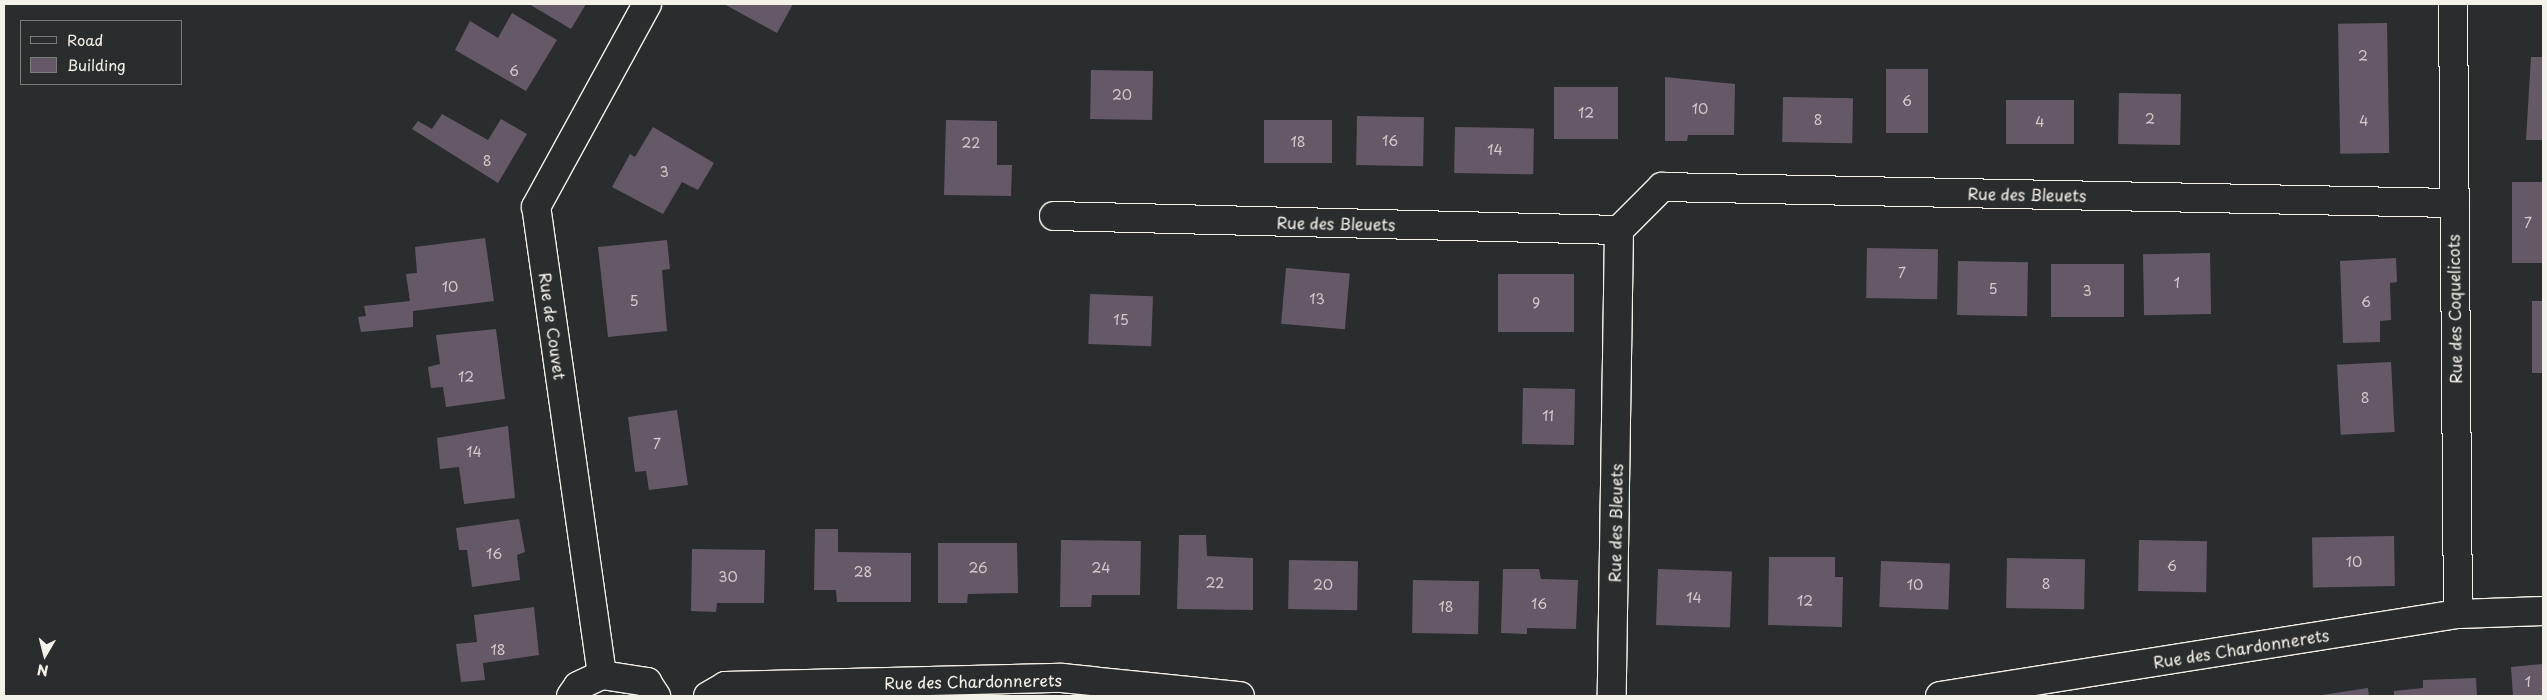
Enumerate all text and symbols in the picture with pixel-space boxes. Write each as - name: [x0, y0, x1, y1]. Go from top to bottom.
- legend: [20, 20, 182, 85]
- text: Road: [67, 28, 103, 51]
- house number: 2: [2358, 48, 2368, 64]
- text: Building: [67, 53, 126, 76]
- house number: 6: [509, 63, 519, 79]
- house number: 20: [1112, 87, 1132, 103]
- house number: 6: [1902, 93, 1912, 109]
- house number: 10: [1692, 101, 1708, 117]
- house number: 12: [1578, 105, 1594, 121]
- house number: 2: [2145, 111, 2155, 127]
- house number: 8: [1814, 112, 1822, 128]
- house number: 4: [2359, 113, 2369, 129]
- house number: 4: [2035, 114, 2045, 130]
- house number: 16: [1382, 133, 1398, 149]
- house number: 18: [1290, 134, 1306, 150]
- house number: 22: [962, 135, 980, 151]
- house number: 14: [1487, 142, 1503, 158]
- house number: 8: [483, 153, 491, 169]
- house number: 3: [659, 164, 669, 180]
- street label: Rue des Bleuets: [1966, 183, 2088, 205]
- street label: Rue des Bleuets: [1275, 212, 1397, 234]
- house number: 7: [2524, 215, 2532, 231]
- street label: Rue des Coquelicots: [2443, 233, 2465, 385]
- house number: 7: [1898, 265, 1906, 281]
- street label: Rue de Couvet: [536, 270, 570, 382]
- house number: 1: [2174, 275, 2180, 291]
- house number: 10: [442, 279, 458, 295]
- house number: 5: [1988, 281, 1998, 297]
- house number: 3: [2082, 283, 2092, 299]
- house number: 13: [1309, 291, 1325, 307]
- house number: 5: [629, 293, 639, 309]
- house number: 6: [2361, 294, 2371, 310]
- house number: 9: [1532, 295, 1540, 311]
- house number: 15: [1113, 312, 1129, 328]
- house number: 12: [458, 369, 474, 385]
- house number: 8: [2361, 390, 2369, 406]
- house number: 11: [1542, 408, 1554, 424]
- house number: 7: [653, 436, 661, 452]
- house number: 14: [466, 444, 482, 460]
- street label: Rue des Bleuets: [1604, 462, 1626, 584]
- house number: 16: [486, 546, 502, 562]
- house number: 10: [2346, 554, 2362, 570]
- house number: 6: [2167, 558, 2177, 574]
- house number: 26: [968, 560, 988, 576]
- house number: 24: [1092, 560, 1110, 576]
- house number: 28: [854, 564, 872, 580]
- house number: 30: [718, 569, 738, 585]
- house number: 22: [1206, 575, 1224, 591]
- house number: 8: [2042, 576, 2050, 592]
- house number: 20: [1313, 577, 1333, 593]
- house number: 10: [1907, 577, 1923, 593]
- house number: 14: [1686, 590, 1702, 606]
- house number: 12: [1797, 593, 1813, 609]
- house number: 16: [1531, 596, 1547, 612]
- house number: 18: [1438, 599, 1454, 615]
- street label: Rue des Chardonnerets: [2150, 624, 2332, 672]
- north arrow: [20, 630, 70, 680]
- house number: 18: [490, 642, 506, 658]
- text: N: [36, 659, 50, 682]
- street label: Rue des Chardonnerets: [883, 670, 1063, 692]
- house number: 1: [2525, 674, 2531, 690]

